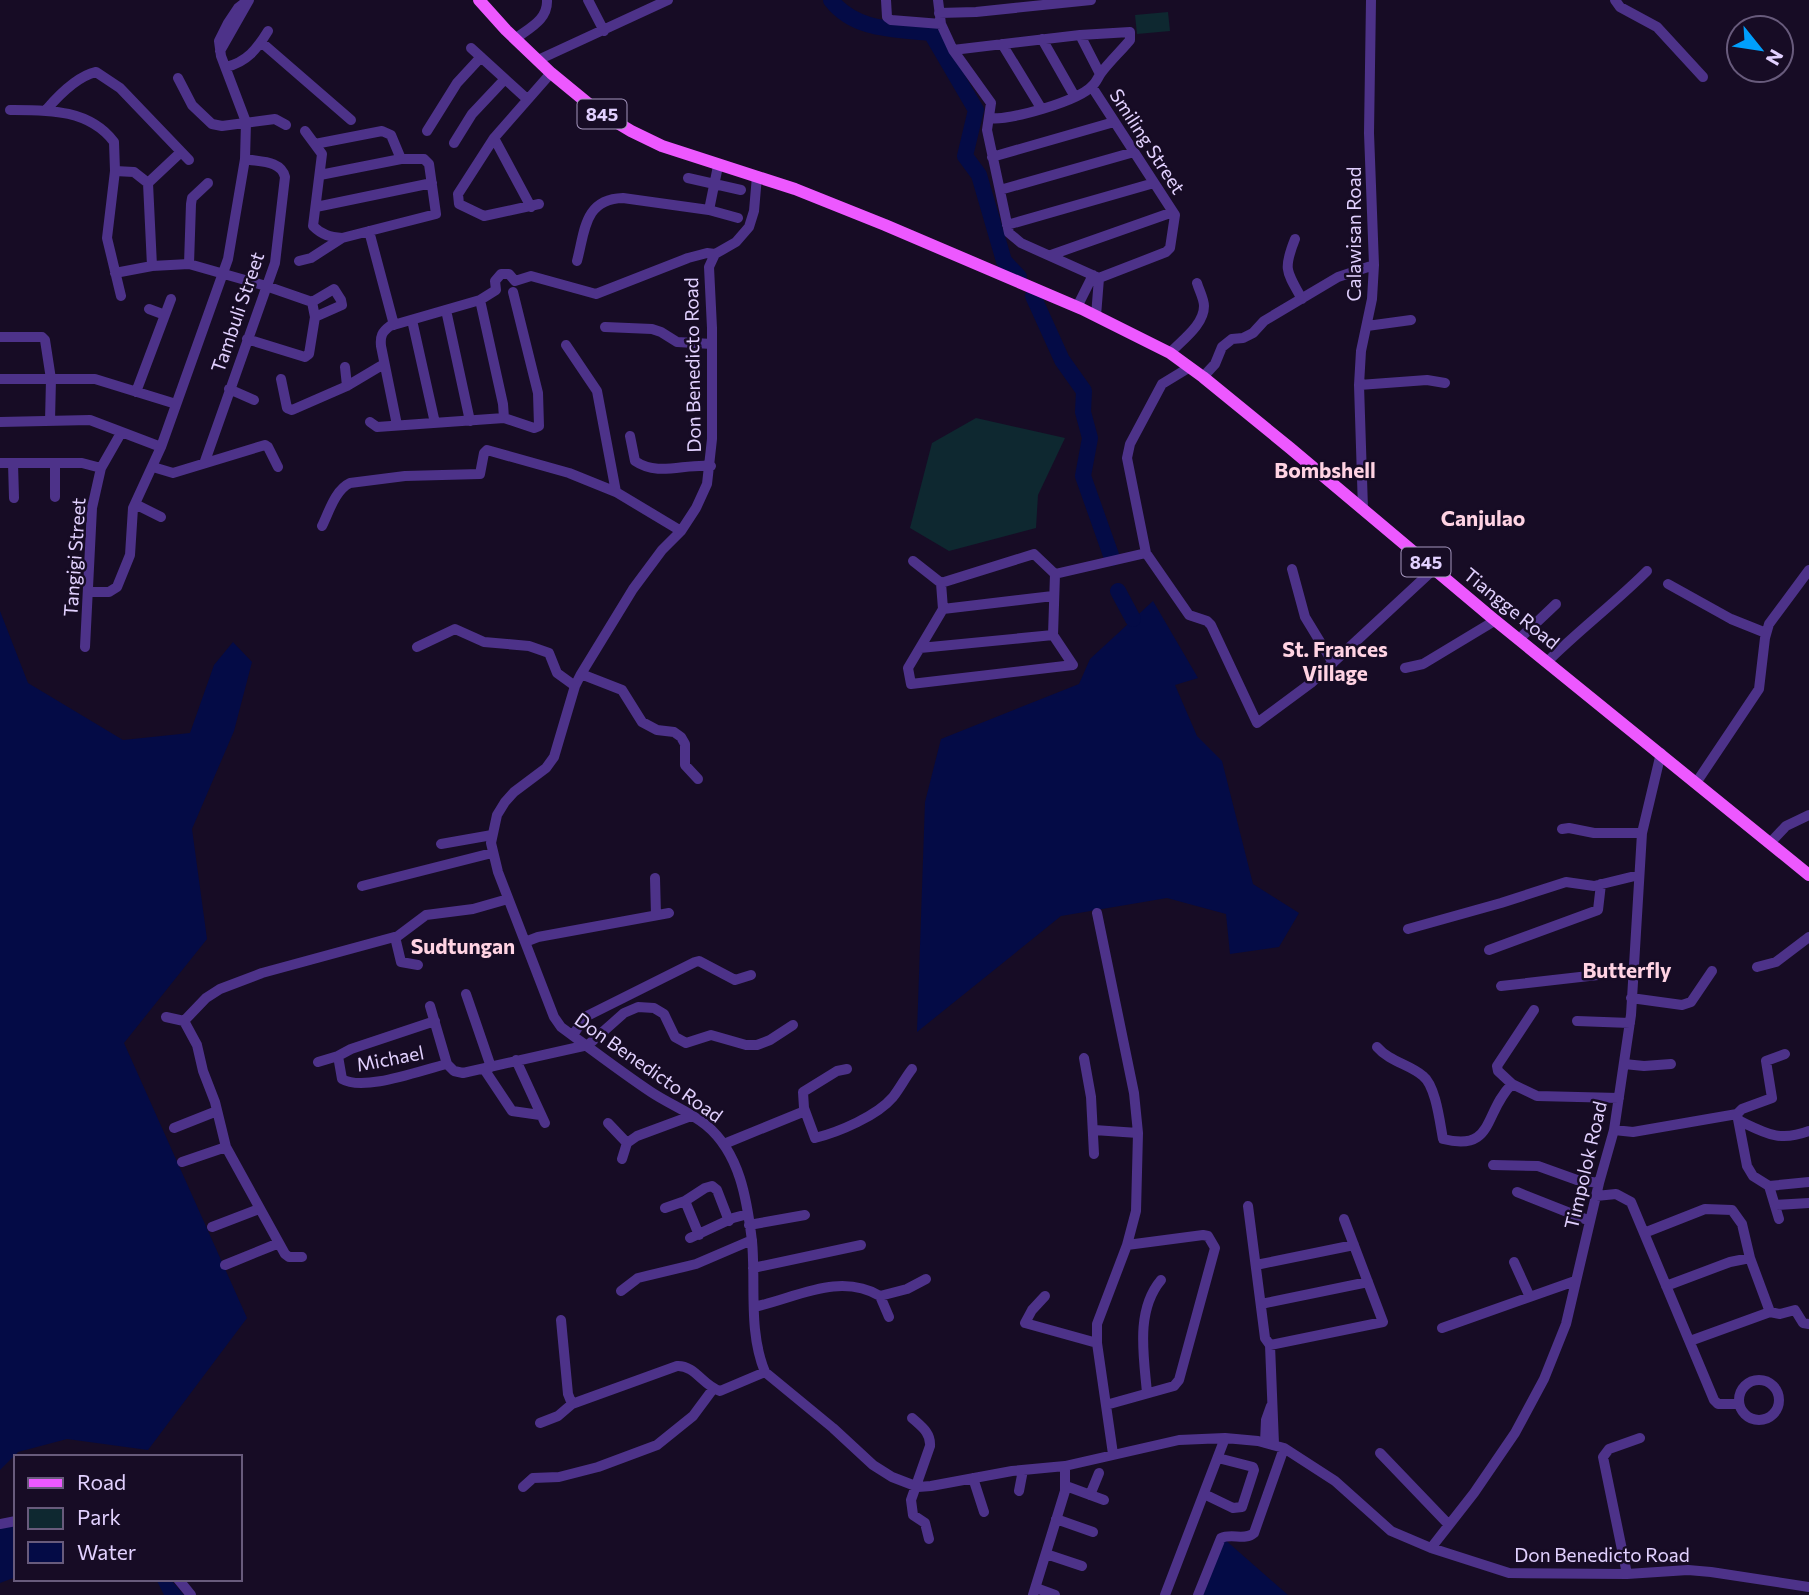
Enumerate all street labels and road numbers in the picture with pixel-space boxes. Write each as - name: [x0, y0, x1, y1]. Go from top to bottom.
- street label: Smiling Street: [1105, 84, 1191, 198]
- road number: 845: [578, 100, 626, 128]
- street label: Calawisan Road: [1342, 166, 1365, 302]
- street label: Tambuli Street: [206, 249, 268, 375]
- street label: Don Benedicto Road: [679, 277, 705, 453]
- street label: Tangigi Street: [58, 497, 90, 617]
- road number: 845: [1402, 548, 1450, 576]
- street label: Tiangge Road: [1460, 562, 1564, 654]
- street label: Don Benedicto Road: [571, 1007, 727, 1127]
- street label: Michael: [354, 1040, 426, 1076]
- street label: Timpolok Road: [1559, 1099, 1611, 1231]
- street label: Don Benedicto Road: [1514, 1543, 1690, 1566]

